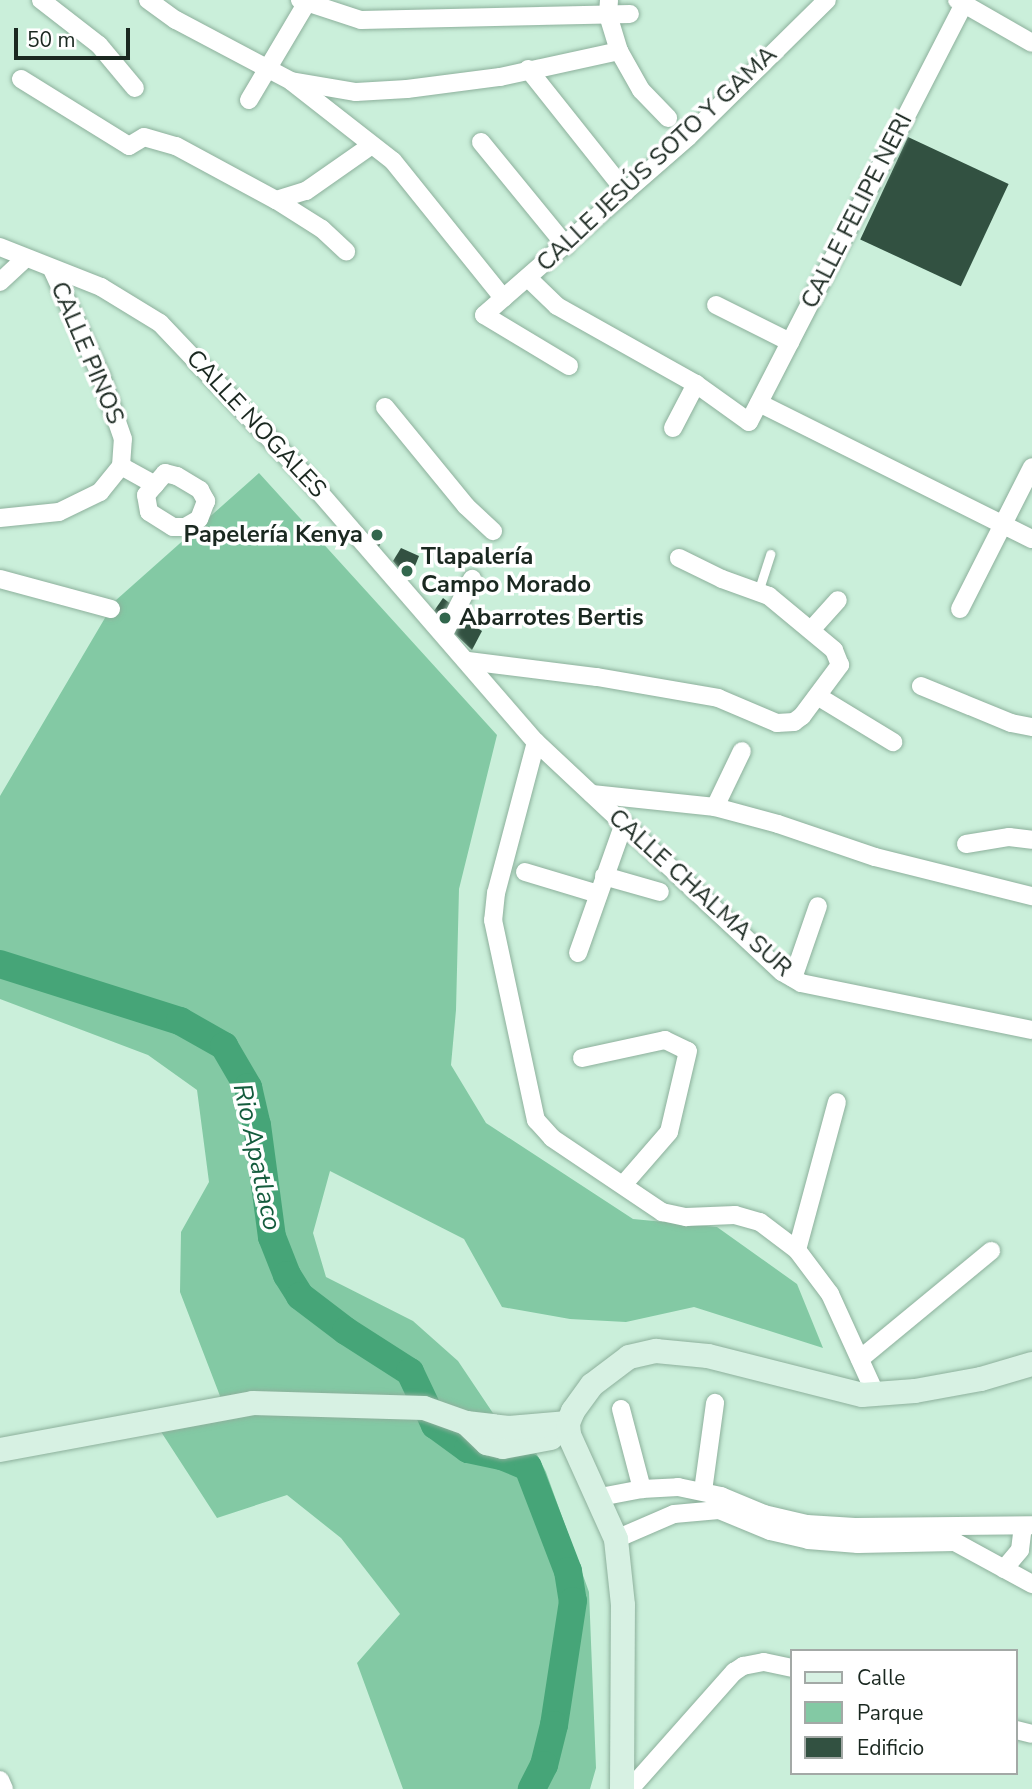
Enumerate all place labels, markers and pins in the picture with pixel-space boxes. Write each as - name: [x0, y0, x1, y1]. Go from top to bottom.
- place label: Papelería Kenya: [184, 521, 363, 549]
- marker: Papelería Kenya: [369, 527, 385, 543]
- place label: Tlapalería Campo Morado: [421, 543, 591, 599]
- marker: Tlapalería Campo Morado: [399, 563, 415, 579]
- place label: Abarrotes Bertis: [459, 604, 644, 632]
- marker: Abarrotes Bertis: [437, 610, 453, 626]

